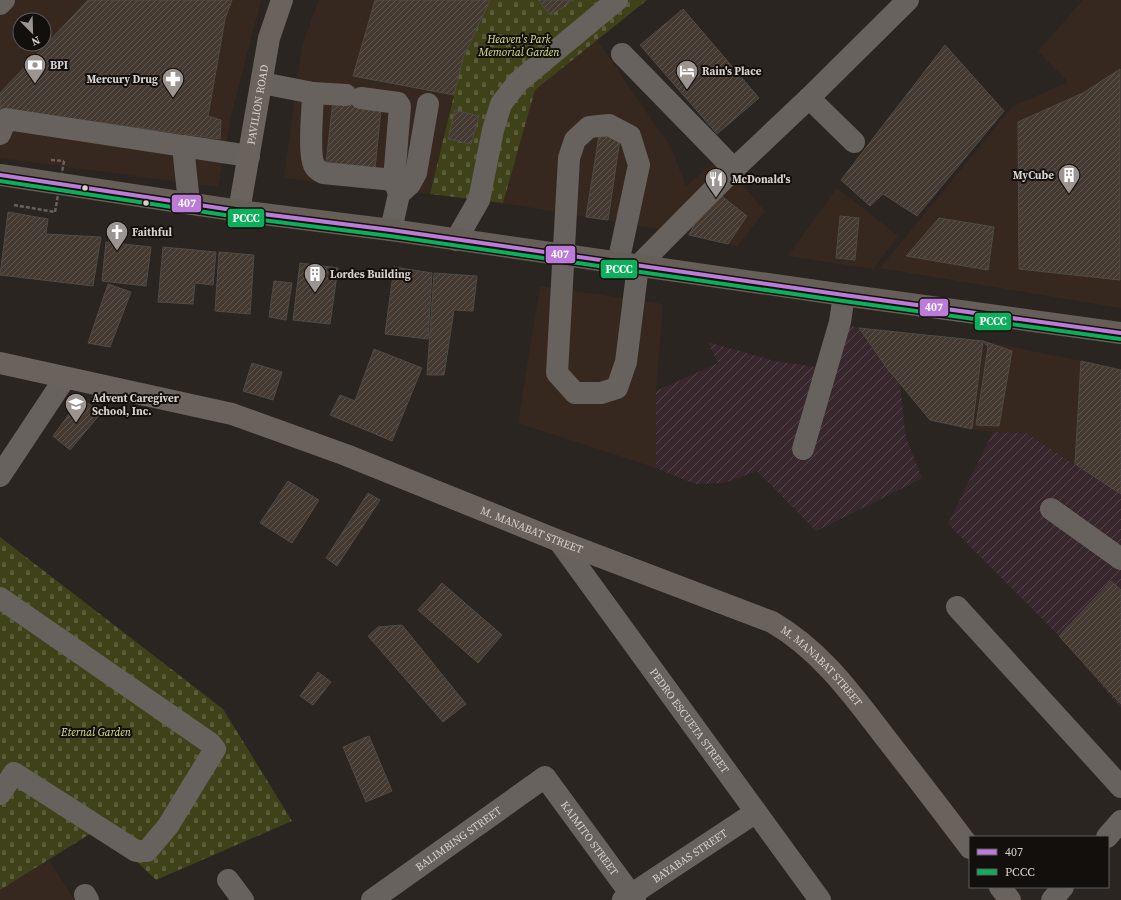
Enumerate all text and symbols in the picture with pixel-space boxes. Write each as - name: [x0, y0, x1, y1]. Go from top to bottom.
- north arrow: [12, 12, 52, 52]
- text: N: [29, 32, 42, 49]
- park label: Heaven's Park Memorial Garden: [477, 32, 560, 60]
- bank icon: BPI: [22, 52, 48, 85]
- place label: BPI: [50, 58, 68, 73]
- hotel icon: Rain's Place: [674, 58, 700, 91]
- street label: PAVILION ROAD: [243, 63, 272, 146]
- place label: Rain's Place: [702, 64, 762, 79]
- pharmacy icon: Mercury Drug: [160, 66, 186, 99]
- place label: Mercury Drug: [86, 72, 158, 87]
- building icon: MyCube: [1056, 162, 1082, 195]
- restaurant icon: McDonald's: [703, 166, 729, 199]
- place label: MyCube: [1013, 168, 1054, 183]
- place label: McDonald's: [732, 172, 790, 187]
- unlabelled marker: [80, 183, 90, 193]
- line badge: 407: [171, 194, 202, 213]
- text: 407: [178, 196, 196, 211]
- unlabelled marker: [141, 198, 151, 208]
- line badge: PCCC: [227, 208, 265, 228]
- text: PCCC: [232, 211, 260, 226]
- church icon: Faithful: [104, 219, 130, 252]
- place label: Faithful: [132, 225, 172, 240]
- line badge: 407: [545, 245, 576, 264]
- text: 407: [551, 247, 569, 262]
- line badge: PCCC: [600, 259, 638, 279]
- building icon: Lordes Building: [302, 261, 328, 294]
- text: PCCC: [605, 262, 633, 277]
- place label: Lordes Building: [330, 267, 411, 282]
- line badge: 407: [919, 298, 949, 317]
- text: 407: [925, 300, 943, 315]
- line badge: PCCC: [974, 312, 1012, 331]
- text: PCCC: [979, 314, 1007, 329]
- school or university icon: Advent Caregiver School, Inc.: [63, 391, 89, 424]
- place label: Advent Caregiver School, Inc.: [92, 391, 180, 419]
- street label: M. MANABAT STREET: [478, 503, 586, 557]
- street label: M. MANABAT STREET: [778, 622, 866, 710]
- street label: PEDRO ESCUETA STREET: [646, 665, 733, 776]
- park label: Eternal Garden: [60, 725, 132, 740]
- street label: KAIMITO STREET: [557, 798, 622, 879]
- street label: BALIMBING STREET: [412, 803, 505, 874]
- street label: BAYABAS STREET: [649, 825, 731, 886]
- legend: [969, 836, 1109, 888]
- text: 407: [1005, 844, 1023, 860]
- text: PCCC: [1005, 864, 1035, 880]

